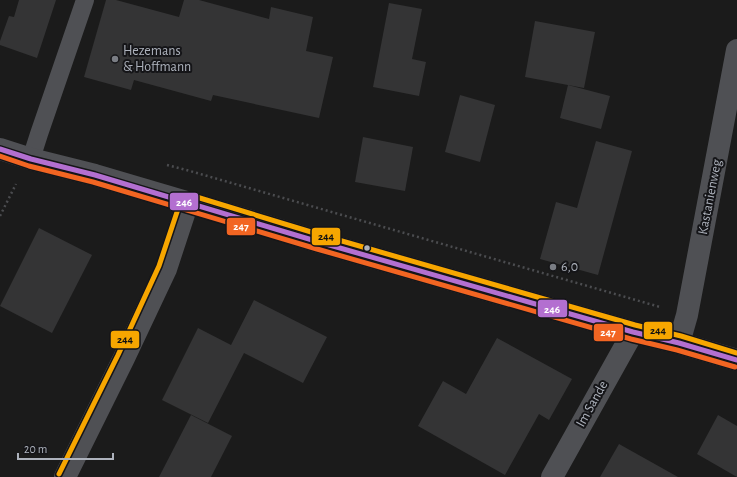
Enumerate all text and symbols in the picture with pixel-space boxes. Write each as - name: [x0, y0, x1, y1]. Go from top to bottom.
- place label: Hezemans & Hoffmann: [123, 44, 191, 74]
- marker: Hezemans & Hoffmann: [110, 54, 120, 64]
- street label: Kastanienweg: [696, 158, 724, 236]
- line badge: 246: [169, 192, 199, 211]
- text: 246: [176, 197, 192, 208]
- line badge: 247: [226, 217, 256, 236]
- text: 247: [233, 221, 249, 232]
- line badge: 244: [311, 227, 341, 246]
- text: 244: [318, 231, 335, 242]
- unlabelled marker: [362, 243, 372, 253]
- place label: 6,0: [561, 260, 578, 274]
- marker: 6,0: [548, 262, 558, 272]
- line badge: 246: [537, 299, 568, 318]
- text: 246: [544, 304, 560, 315]
- line badge: 244: [643, 321, 673, 340]
- line badge: 247: [593, 323, 624, 342]
- text: 244: [650, 325, 667, 336]
- text: 247: [600, 327, 616, 338]
- line badge: 244: [110, 330, 140, 349]
- text: 244: [117, 334, 134, 345]
- street label: Im Sande: [574, 378, 610, 430]
- scale bar: [18, 435, 113, 461]
- text: 20 m: [24, 443, 47, 455]

